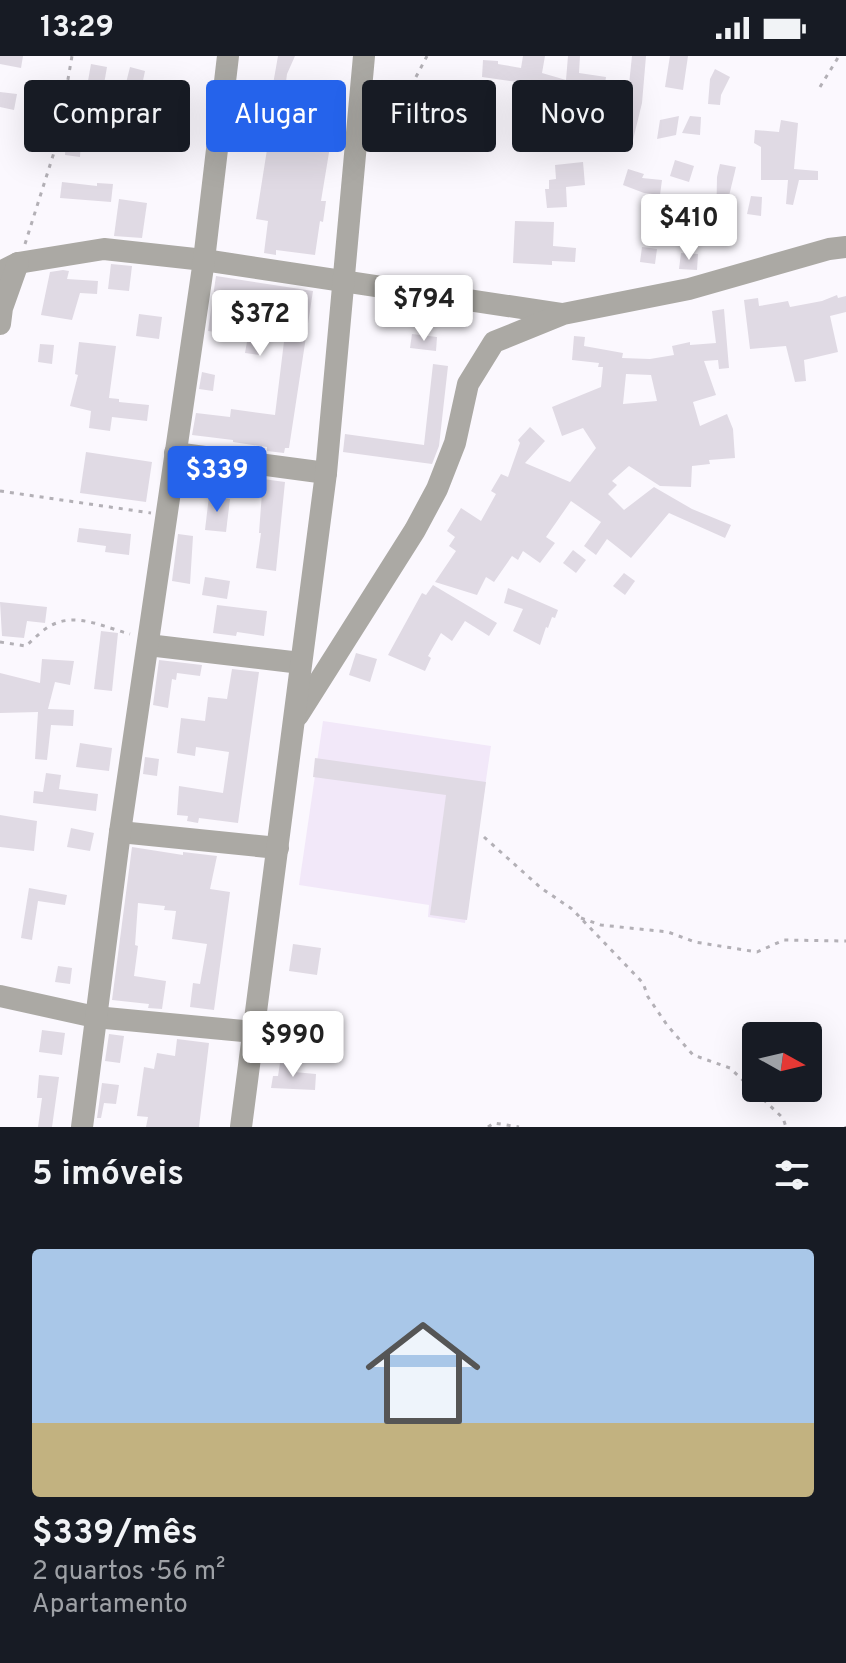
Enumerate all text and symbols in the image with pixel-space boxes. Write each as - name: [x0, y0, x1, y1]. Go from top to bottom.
- text: 13:29: [40, 10, 114, 47]
- chip: Comprar: [24, 80, 190, 152]
- chip: Alugar: [206, 80, 346, 152]
- chip: Filtros: [362, 80, 496, 152]
- chip: Novo: [512, 80, 633, 152]
- pin: $410: [642, 194, 736, 262]
- text: $410: [659, 203, 719, 236]
- pin: $794: [377, 275, 471, 343]
- text: $794: [393, 284, 455, 317]
- pin: $372: [213, 290, 307, 358]
- text: $372: [230, 299, 290, 332]
- pin: $339: [170, 446, 264, 514]
- text: $339: [186, 455, 248, 488]
- pin: $990: [246, 1011, 340, 1079]
- text: $990: [261, 1020, 325, 1053]
- north arrow: [742, 1022, 822, 1102]
- map controls: [742, 1022, 822, 1102]
- icon: filters: [770, 1153, 814, 1197]
- text: 5 imóveis: [32, 1154, 184, 1197]
- icon: home: [351, 1301, 495, 1445]
- text: $339/mês: [32, 1513, 198, 1556]
- text: 2 quartos · 56 m²: [32, 1556, 225, 1589]
- text: Apartamento: [32, 1589, 188, 1622]

